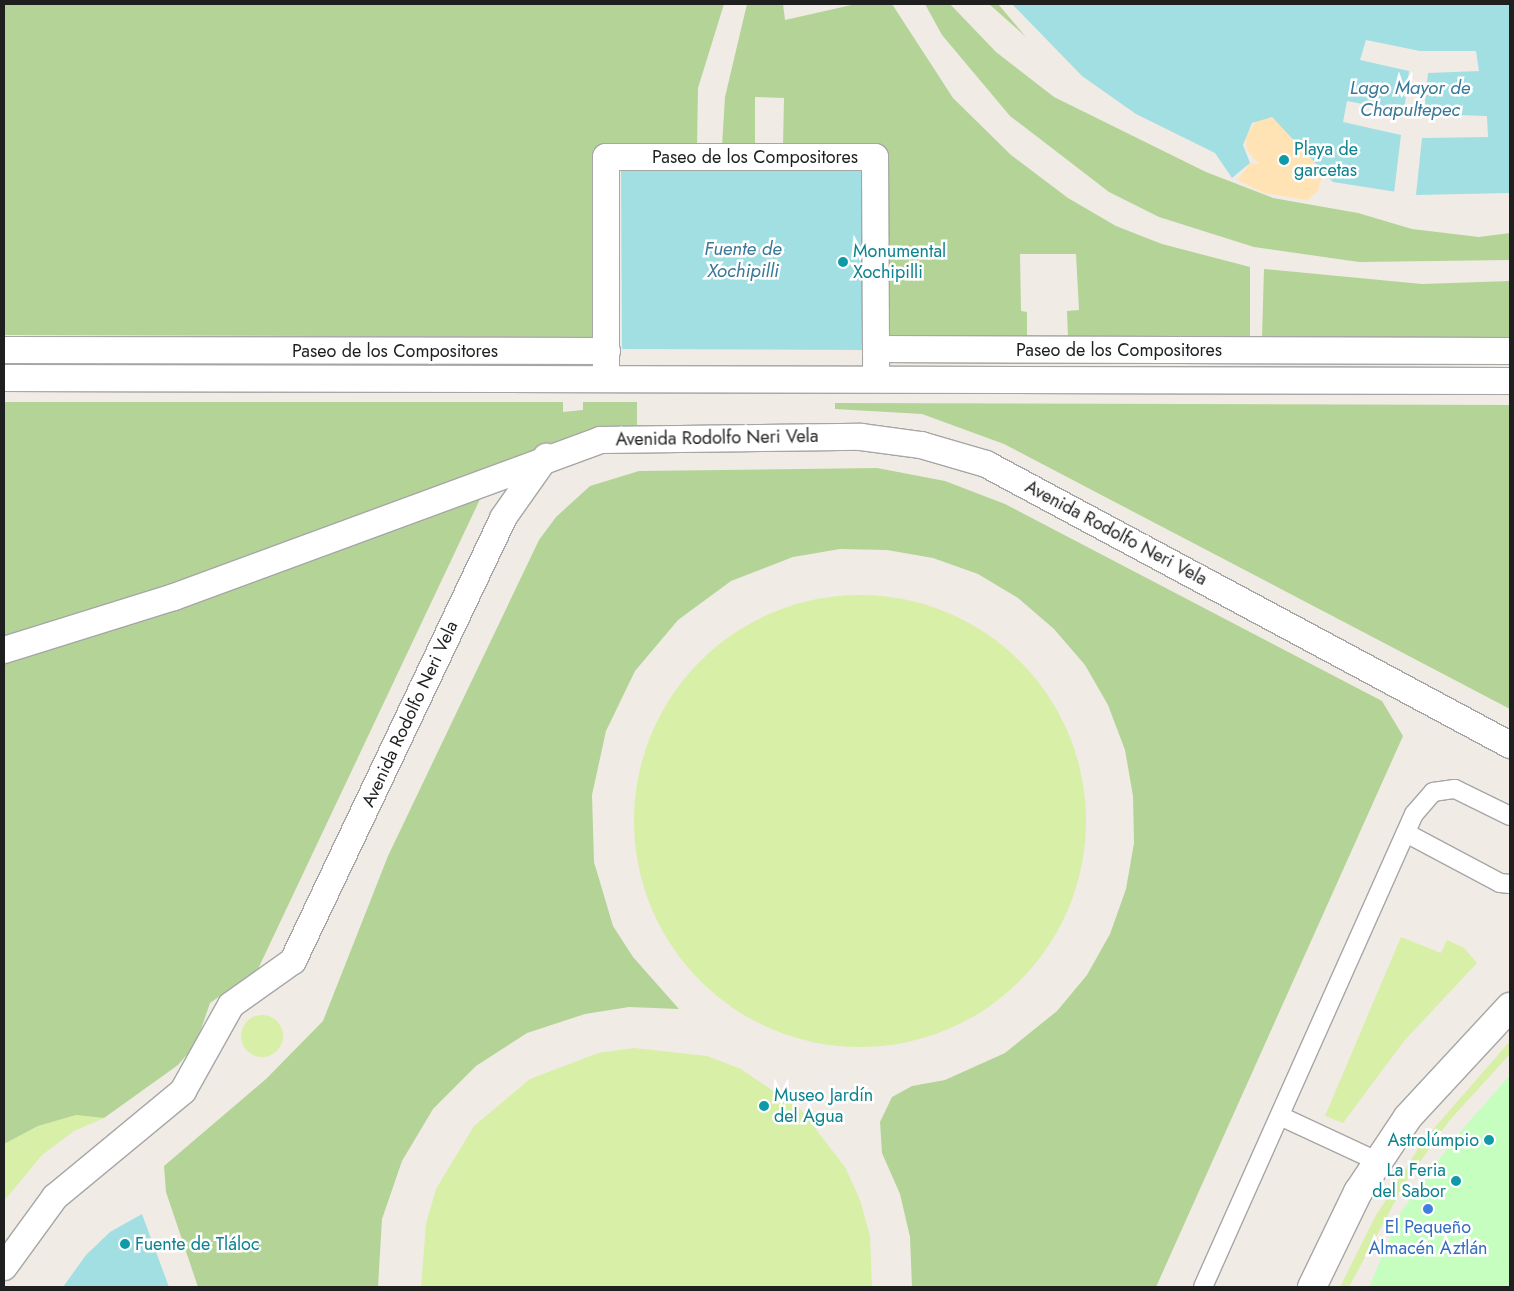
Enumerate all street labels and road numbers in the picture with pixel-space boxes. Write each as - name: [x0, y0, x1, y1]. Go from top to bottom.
- street label: Paseo de los Compositores: [652, 146, 858, 168]
- street label: Paseo de los Compositores: [1016, 339, 1222, 361]
- street label: Paseo de los Compositores: [292, 340, 498, 362]
- street label: Avenida Rodolfo Neri Vela: [615, 425, 819, 451]
- street label: Avenida Rodolfo Neri Vela: [1021, 476, 1211, 590]
- street label: Avenida Rodolfo Neri Vela: [357, 618, 463, 810]

